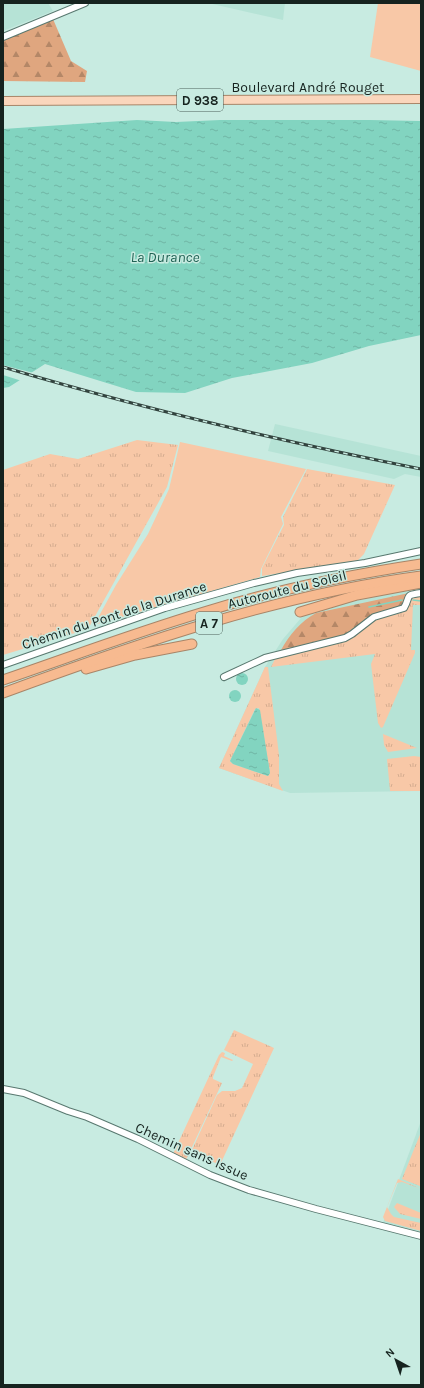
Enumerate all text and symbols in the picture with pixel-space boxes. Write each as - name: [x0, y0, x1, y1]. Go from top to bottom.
- street label: Boulevard André Rouget: [232, 79, 384, 96]
- road number: D 938: [177, 89, 223, 111]
- water label: La Durance: [131, 248, 200, 266]
- street label: Autoroute du Soleil: [226, 567, 348, 612]
- street label: Chemin du Pont de la Durance: [20, 578, 209, 653]
- road number: A 7: [196, 612, 222, 634]
- street label: Chemin sans Issue: [133, 1119, 251, 1184]
- north arrow: [376, 1340, 416, 1380]
- text: N: [383, 1345, 397, 1360]

